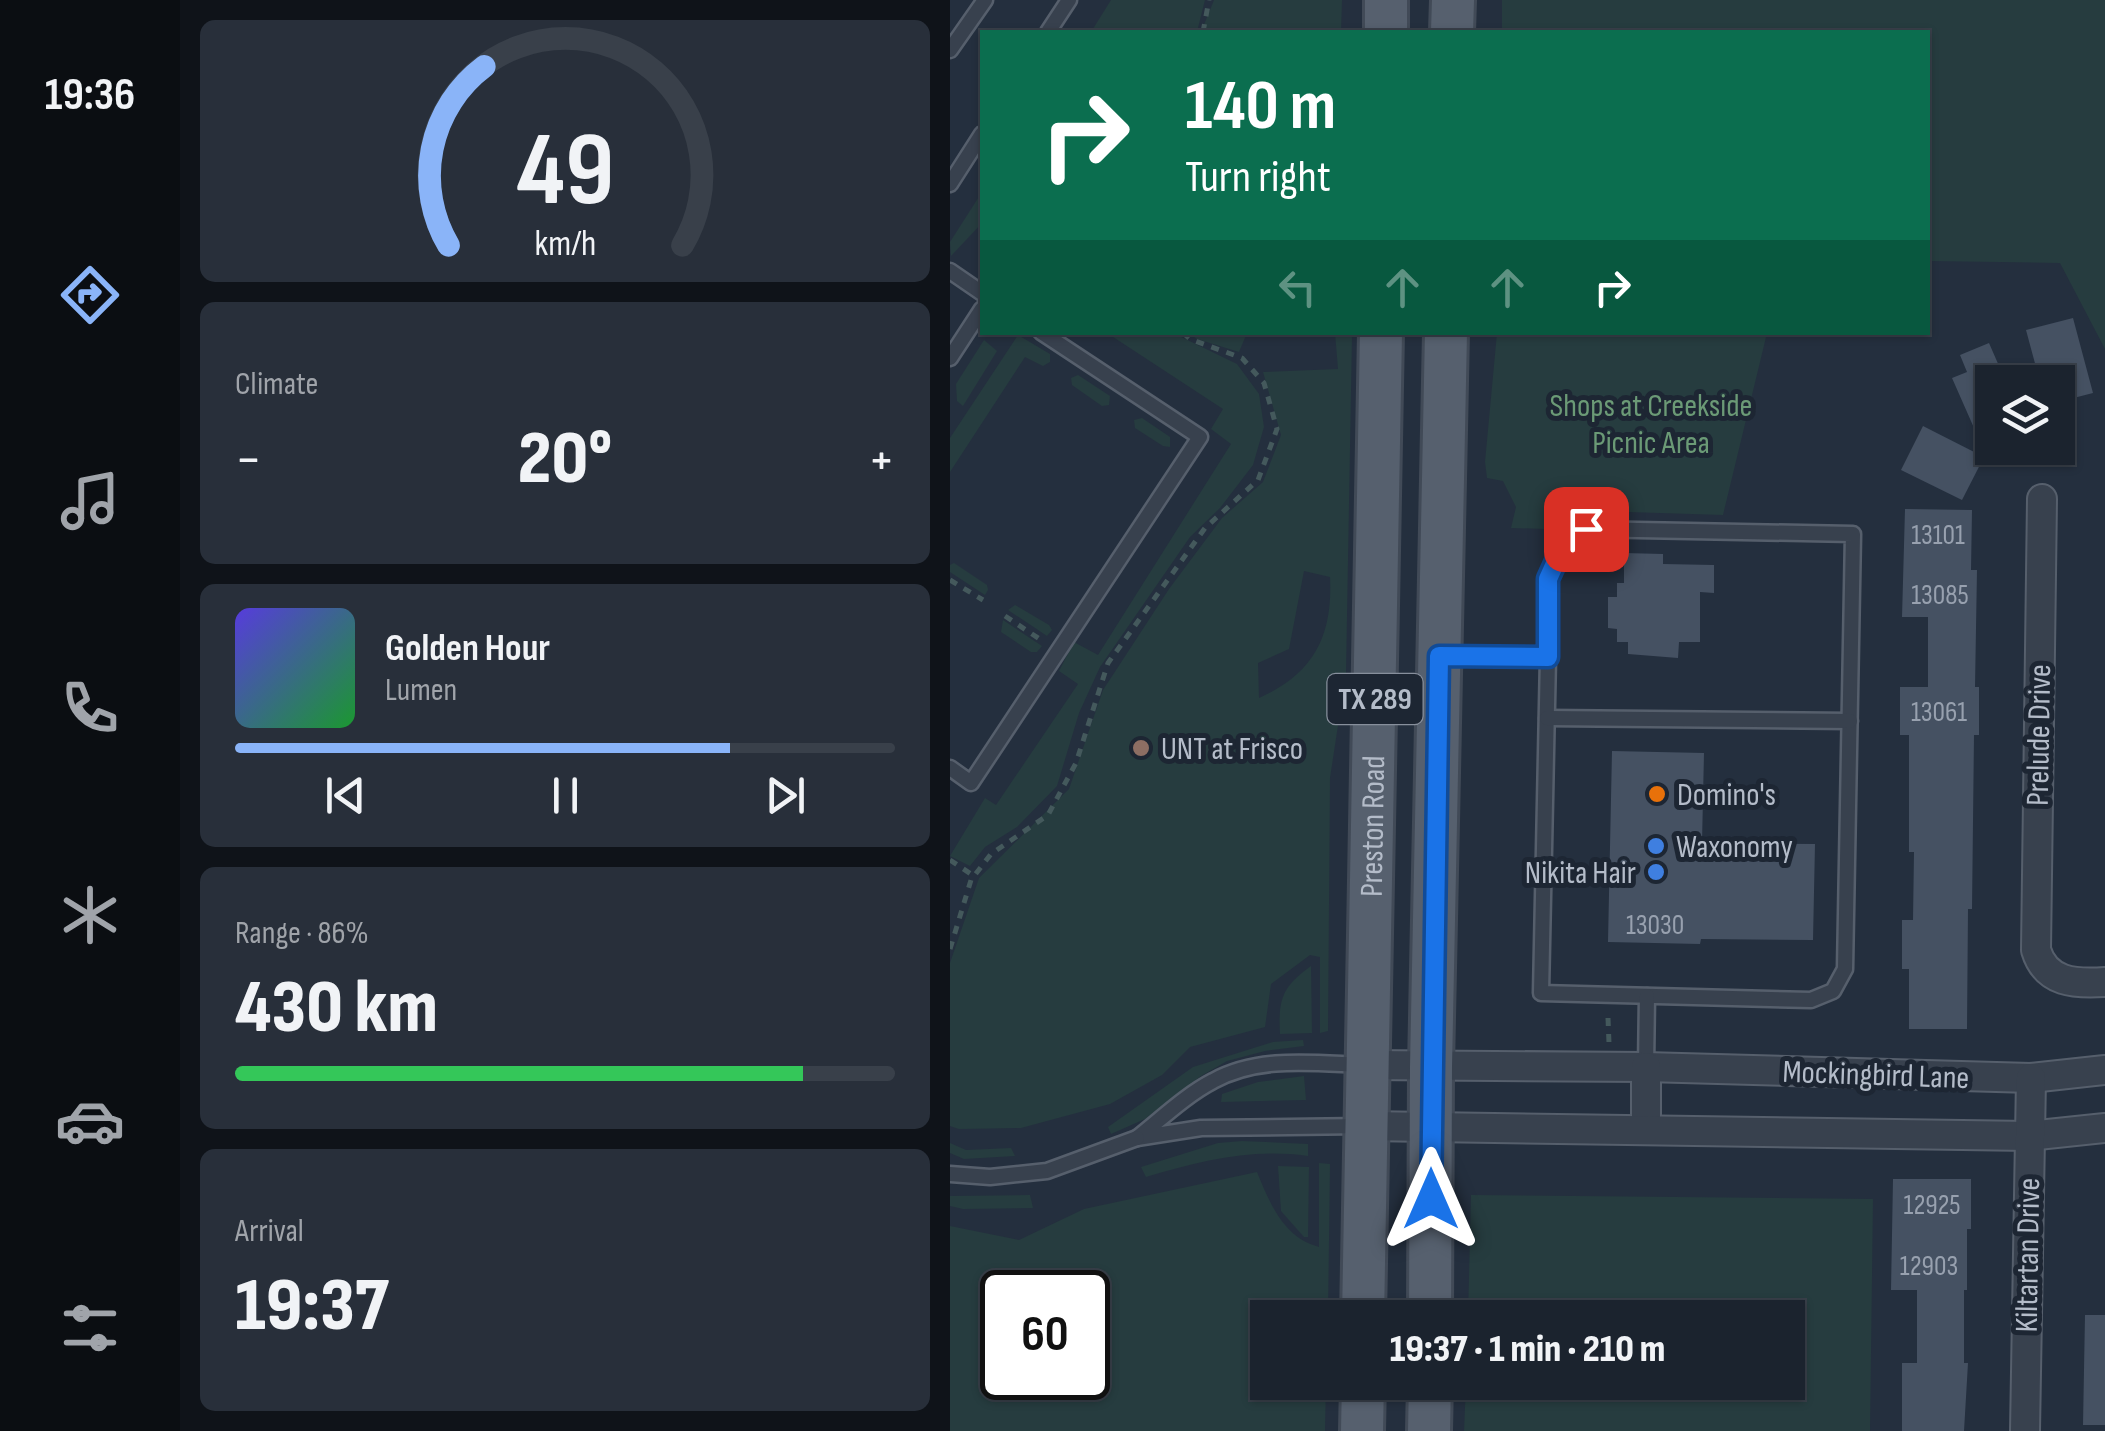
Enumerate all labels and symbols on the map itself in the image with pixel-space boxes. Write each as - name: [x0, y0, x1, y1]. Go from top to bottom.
- park label: Shops at Creekside Picnic Area: [1550, 387, 1752, 463]
- pin: [1544, 487, 1629, 572]
- house number: 13101: [1911, 519, 1965, 552]
- house number: 13085: [1911, 579, 1969, 612]
- street label: Prelude Drive: [2019, 664, 2060, 806]
- road number: TX 289: [1328, 674, 1422, 724]
- house number: 13061: [1911, 696, 1967, 729]
- place label: UNT at Frisco: [1161, 730, 1303, 769]
- marker: UNT at Frisco: [1130, 737, 1152, 759]
- street label: Preston Road: [1353, 755, 1394, 897]
- place label: Domino's: [1677, 776, 1776, 815]
- marker: Domino's: [1646, 783, 1668, 805]
- place label: Waxonomy: [1676, 828, 1793, 867]
- marker: Waxonomy: [1645, 835, 1667, 857]
- place label: Nikita Hair: [1525, 854, 1636, 893]
- marker: Nikita Hair: [1645, 861, 1667, 883]
- house number: 13030: [1626, 909, 1684, 942]
- street label: Mockingbird Lane: [1782, 1053, 1970, 1098]
- position arrow: [1379, 1147, 1483, 1251]
- street label: Kiltartan Drive: [2008, 1177, 2049, 1333]
- house number: 12925: [1904, 1189, 1960, 1222]
- house number: 12903: [1900, 1250, 1958, 1283]
- speed limit sign: 60: [980, 1270, 1110, 1400]

